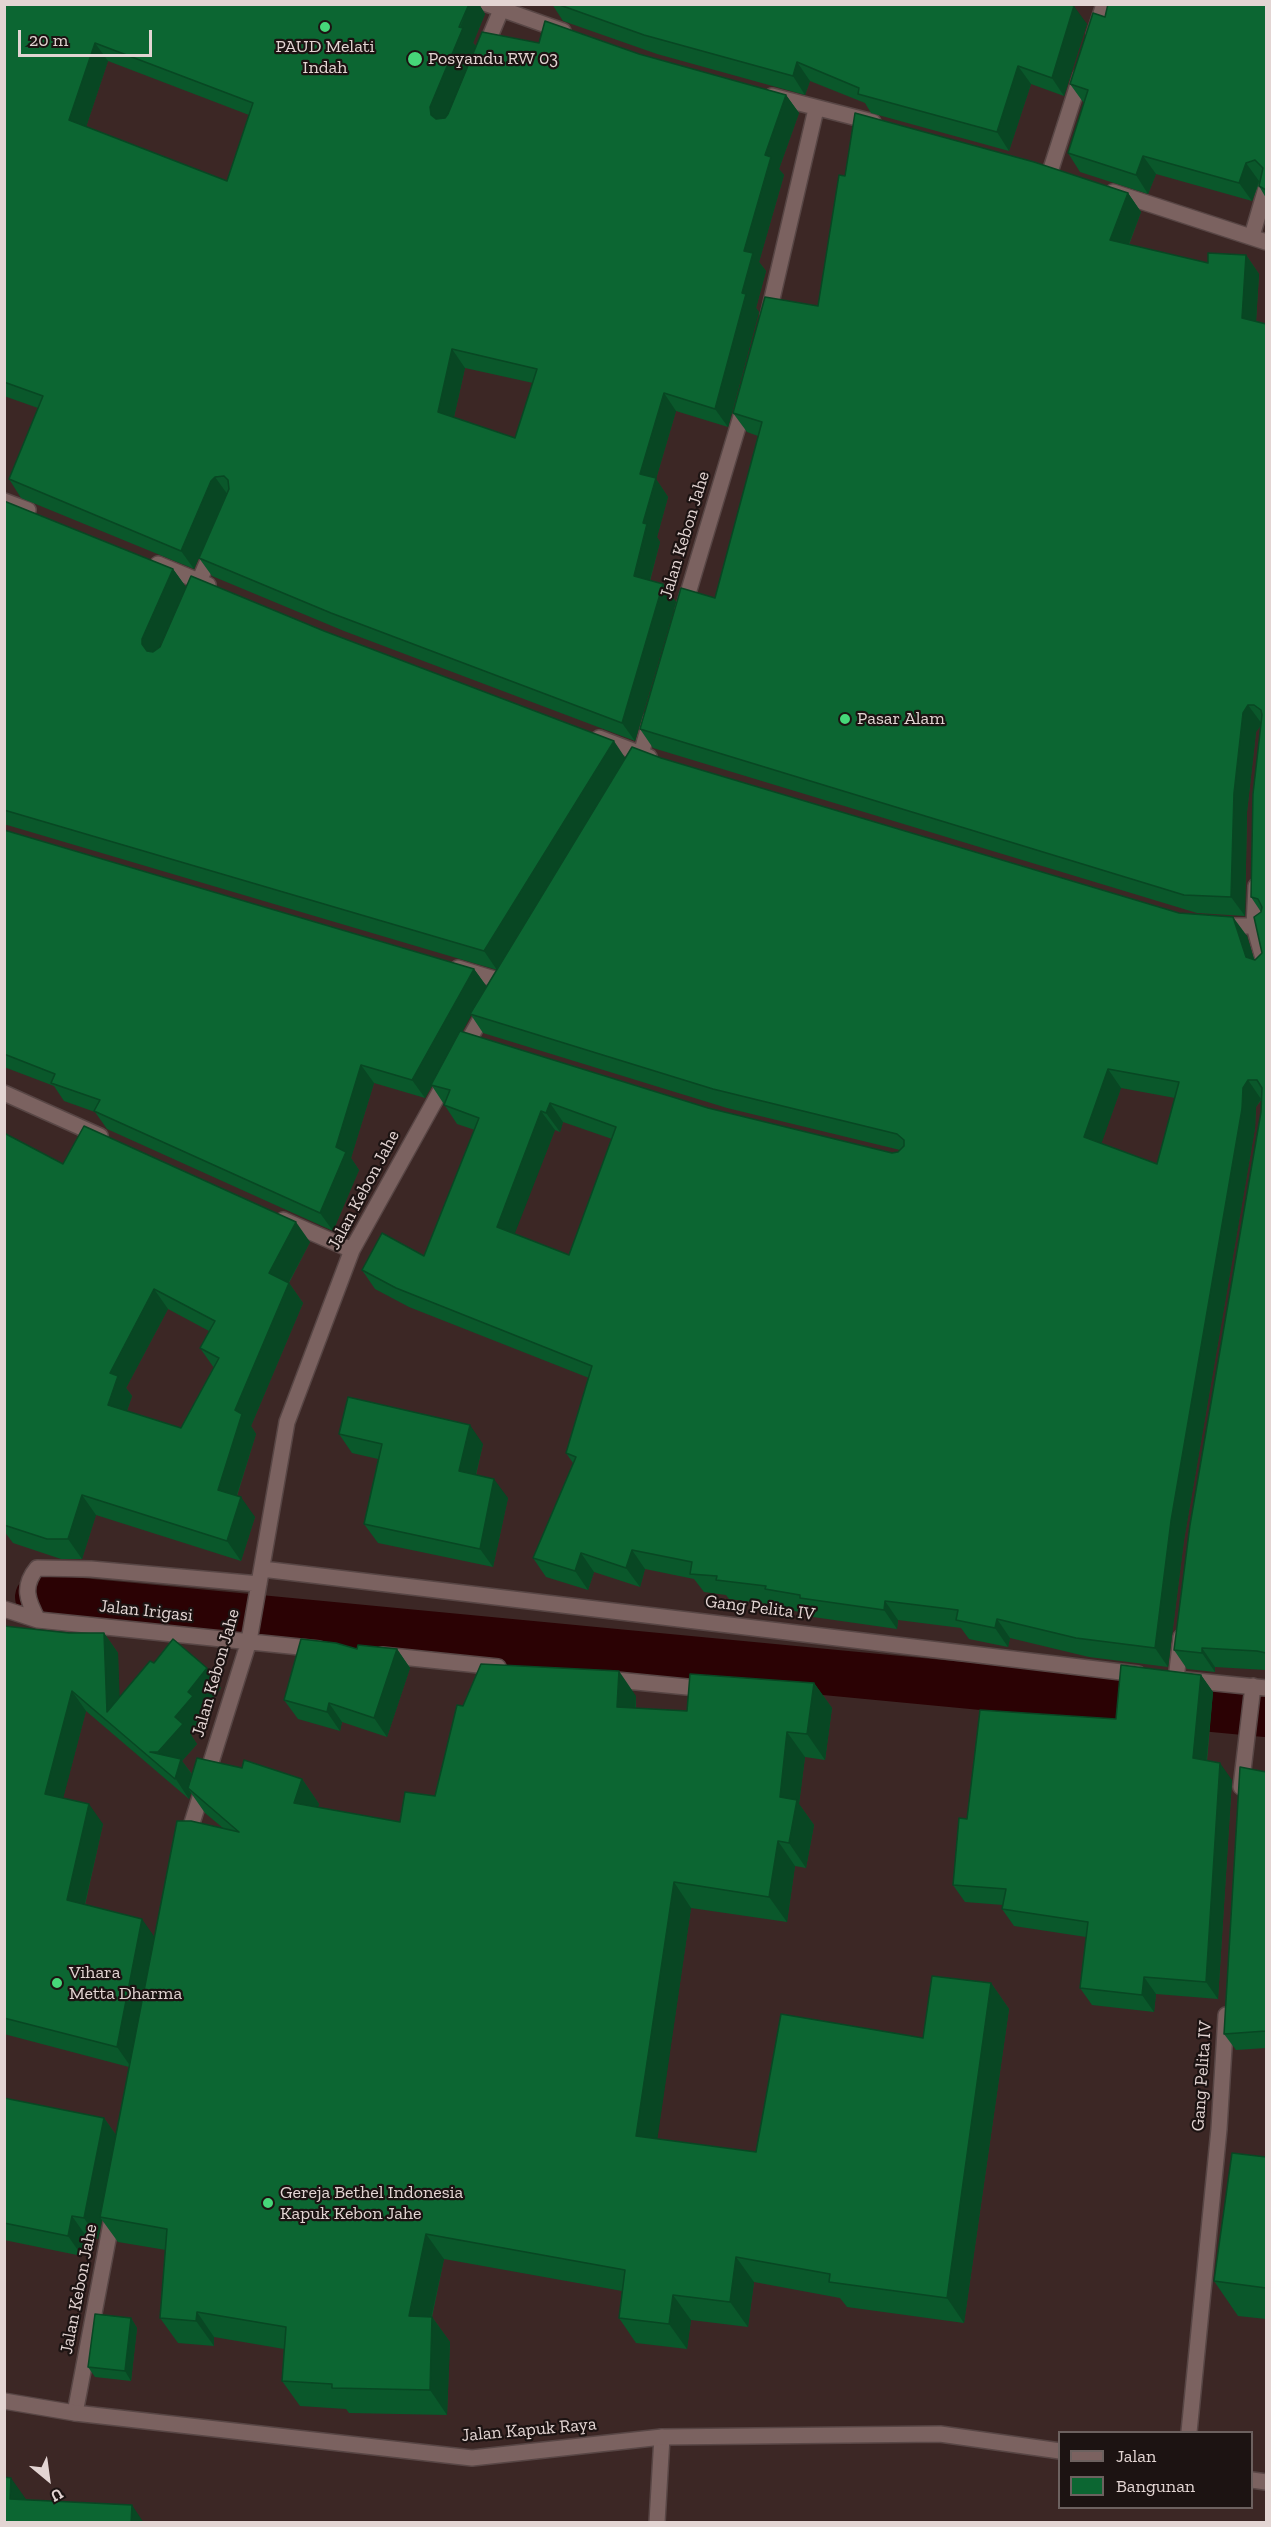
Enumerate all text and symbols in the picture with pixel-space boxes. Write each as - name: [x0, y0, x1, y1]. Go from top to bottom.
- scale bar: [21, 18, 154, 56]
- marker: PAUD Melati Indah: [318, 20, 332, 34]
- text: 20 m: [29, 29, 68, 51]
- place label: PAUD Melati Indah: [275, 36, 375, 78]
- place label: Posyandu RW 03: [428, 48, 558, 70]
- marker: Posyandu RW 03: [406, 50, 424, 68]
- street label: Jalan Kebon Jahe: [655, 469, 715, 601]
- place label: Pasar Alam: [857, 708, 945, 730]
- marker: Pasar Alam: [838, 712, 852, 726]
- street label: Jalan Kebon Jahe: [323, 1127, 405, 1253]
- street label: Gang Pelita IV: [704, 1591, 816, 1625]
- street label: Jalan Irigasi: [98, 1595, 194, 1627]
- street label: Jalan Kebon Jahe: [187, 1607, 245, 1739]
- place label: Vihara Metta Dharma: [69, 1962, 182, 2004]
- marker: Vihara Metta Dharma: [50, 1976, 64, 1990]
- street label: Gang Pelita IV: [1187, 2020, 1217, 2132]
- place label: Gereja Bethel Indonesia Kapuk Kebon Jahe: [280, 2182, 463, 2224]
- marker: Gereja Bethel Indonesia Kapuk Kebon Jahe: [261, 2196, 275, 2210]
- street label: Jalan Kebon Jahe: [56, 2222, 102, 2356]
- street label: Jalan Kapuk Raya: [461, 2413, 597, 2447]
- legend: [1058, 2431, 1253, 2509]
- text: Jalan: [1116, 2445, 1156, 2467]
- north arrow: [18, 2449, 78, 2509]
- text: Bangunan: [1116, 2475, 1195, 2497]
- text: U: [47, 2484, 67, 2506]

